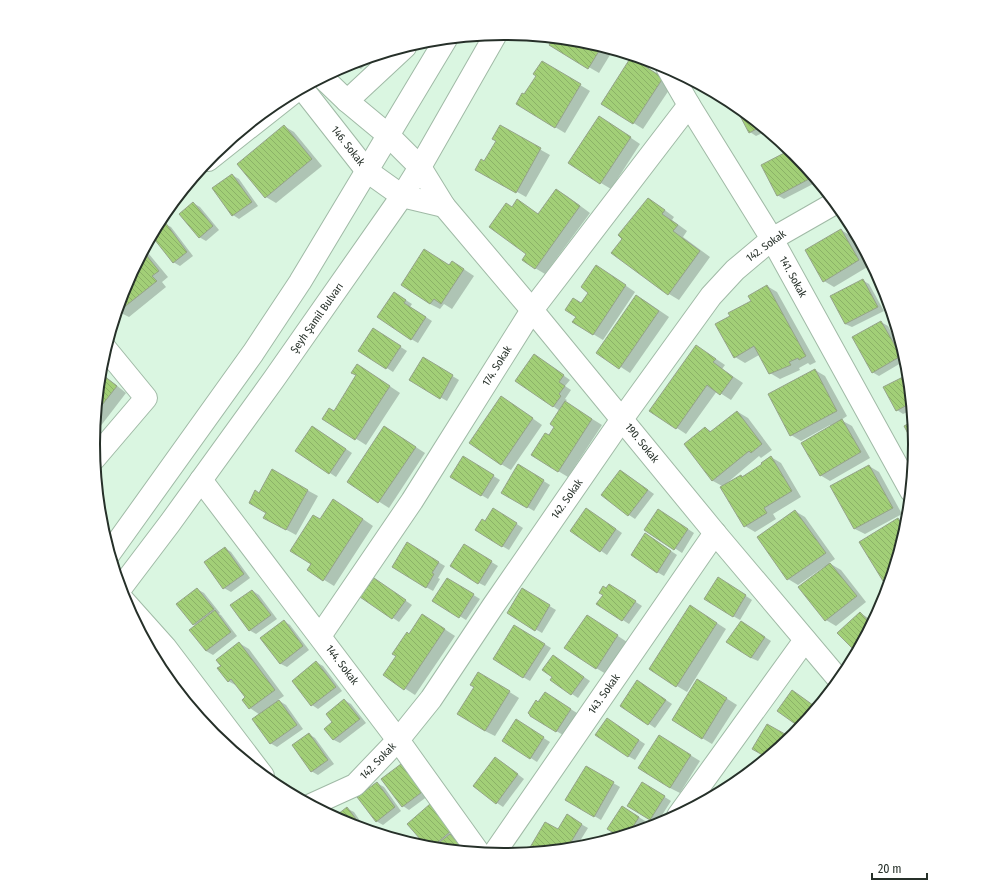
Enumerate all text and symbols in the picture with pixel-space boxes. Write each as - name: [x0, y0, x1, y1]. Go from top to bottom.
- street label: 146. Sokak: [328, 124, 368, 169]
- street label: 142. Sokak: [744, 227, 789, 265]
- street label: 141. Sokak: [776, 254, 810, 301]
- street label: Şeyh Şamil Bulvarı: [288, 280, 346, 356]
- street label: 174. Sokak: [479, 343, 515, 389]
- street label: 190. Sokak: [622, 421, 662, 466]
- street label: 142. Sokak: [548, 476, 586, 522]
- street label: 144. Sokak: [323, 642, 362, 688]
- street label: 143. Sokak: [585, 671, 623, 717]
- street label: 142. Sokak: [357, 739, 399, 782]
- scale bar: [872, 855, 927, 881]
- text: 20 m: [878, 862, 902, 876]

